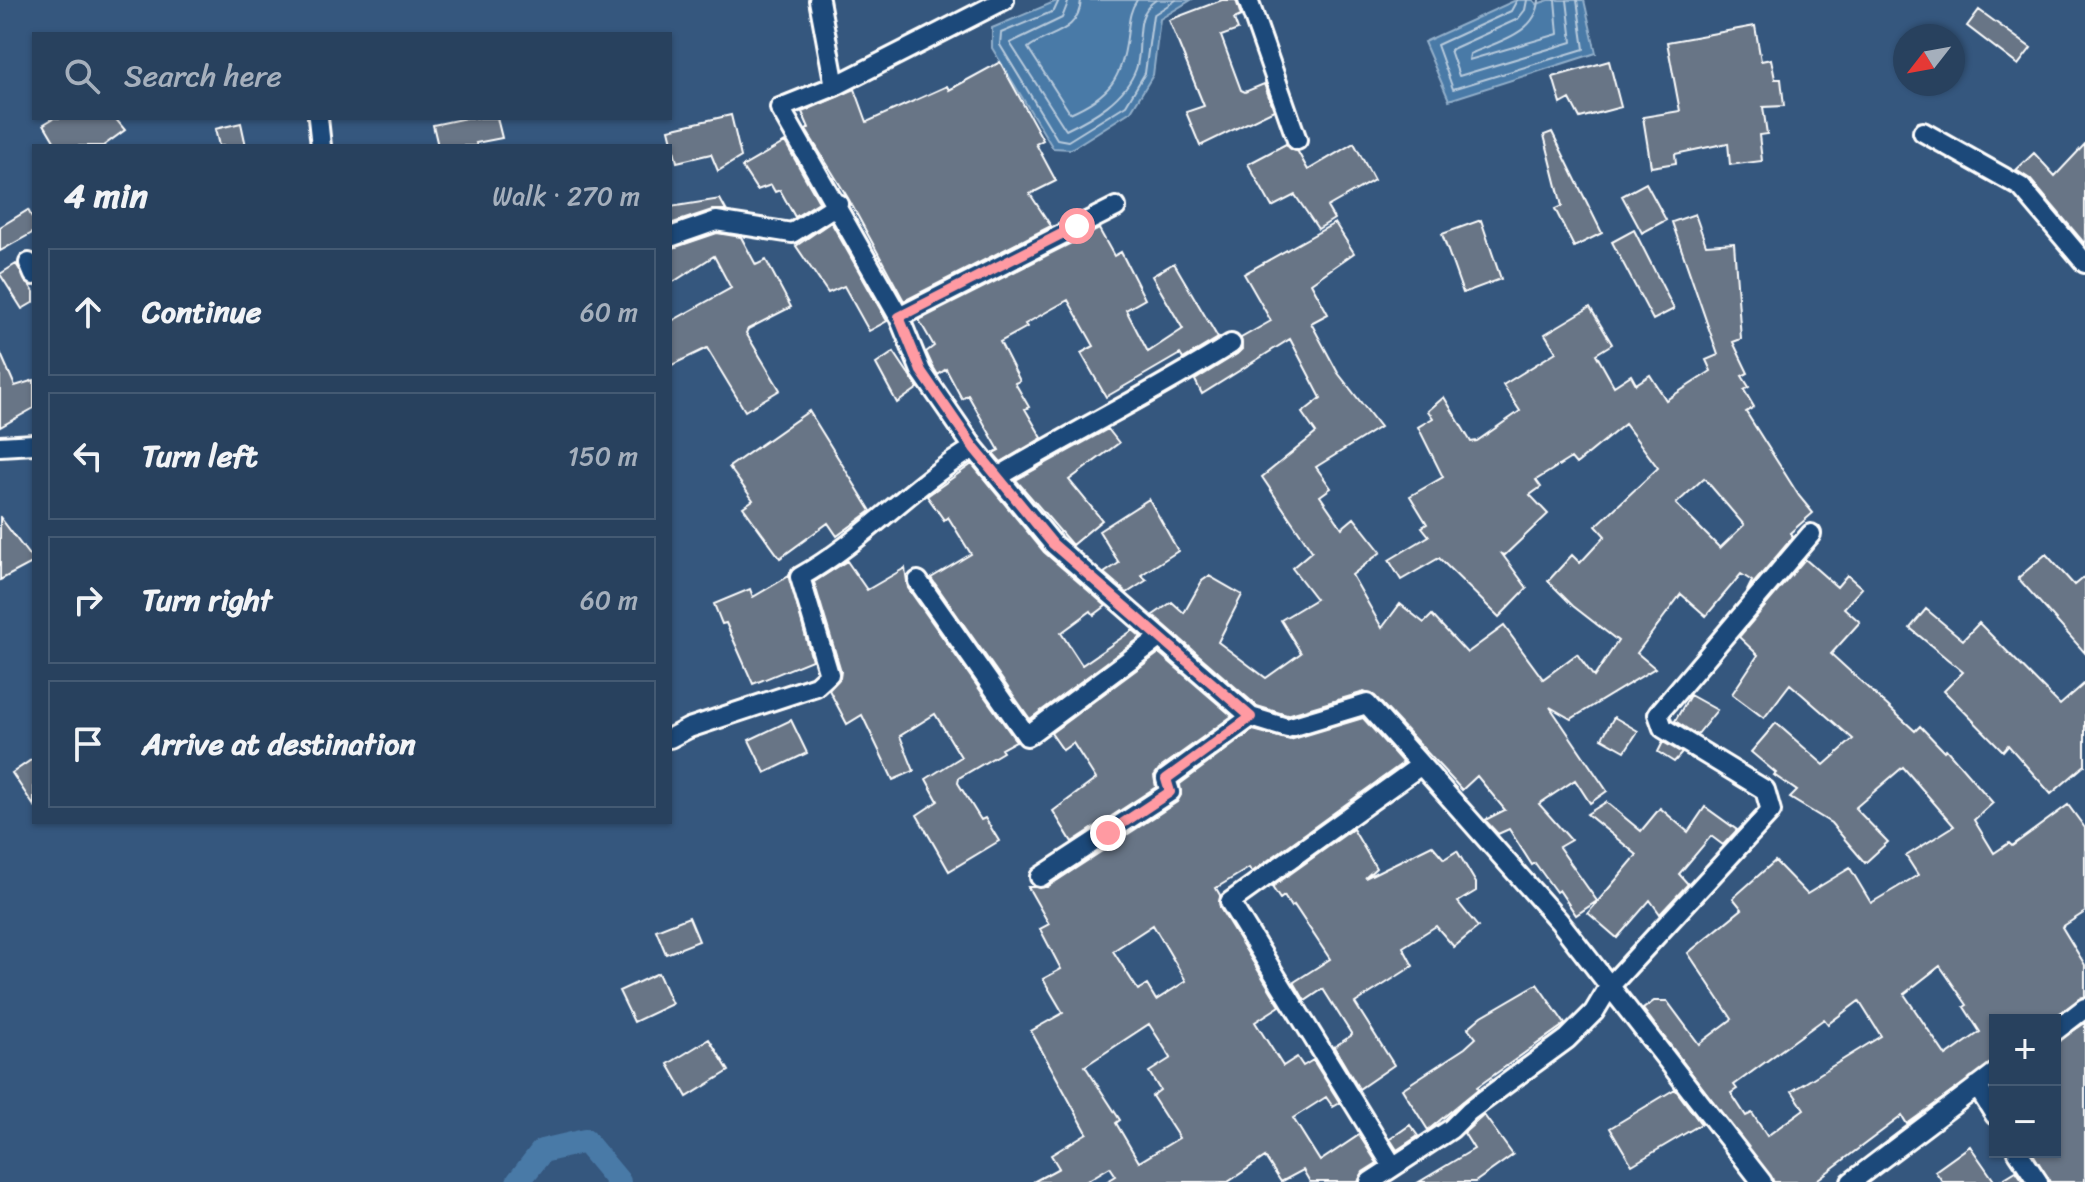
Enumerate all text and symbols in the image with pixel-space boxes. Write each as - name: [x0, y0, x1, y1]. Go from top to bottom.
- north arrow: [1893, 24, 1965, 96]
- search box: [32, 32, 672, 120]
- text: Search here: [124, 49, 282, 103]
- icon: search: [60, 54, 104, 98]
- text: 4 min: [64, 166, 148, 226]
- text: Walk · 270 m: [492, 173, 640, 219]
- route start: [1059, 208, 1095, 244]
- text: Continue: [142, 285, 261, 339]
- text: 60 m: [580, 289, 638, 335]
- icon: ahead: [66, 290, 110, 334]
- text: Turn left: [142, 429, 258, 483]
- text: 150 m: [568, 433, 638, 479]
- icon: left: [66, 434, 110, 478]
- text: Turn right: [142, 573, 272, 627]
- text: 60 m: [580, 577, 638, 623]
- icon: right: [66, 578, 110, 622]
- text: Arrive at destination: [142, 717, 416, 771]
- icon: arrive: [66, 722, 110, 766]
- route end: [1090, 815, 1126, 851]
- map controls: [1989, 1014, 2061, 1158]
- button: +: [1989, 1014, 2061, 1086]
- button: −: [1989, 1086, 2061, 1158]

